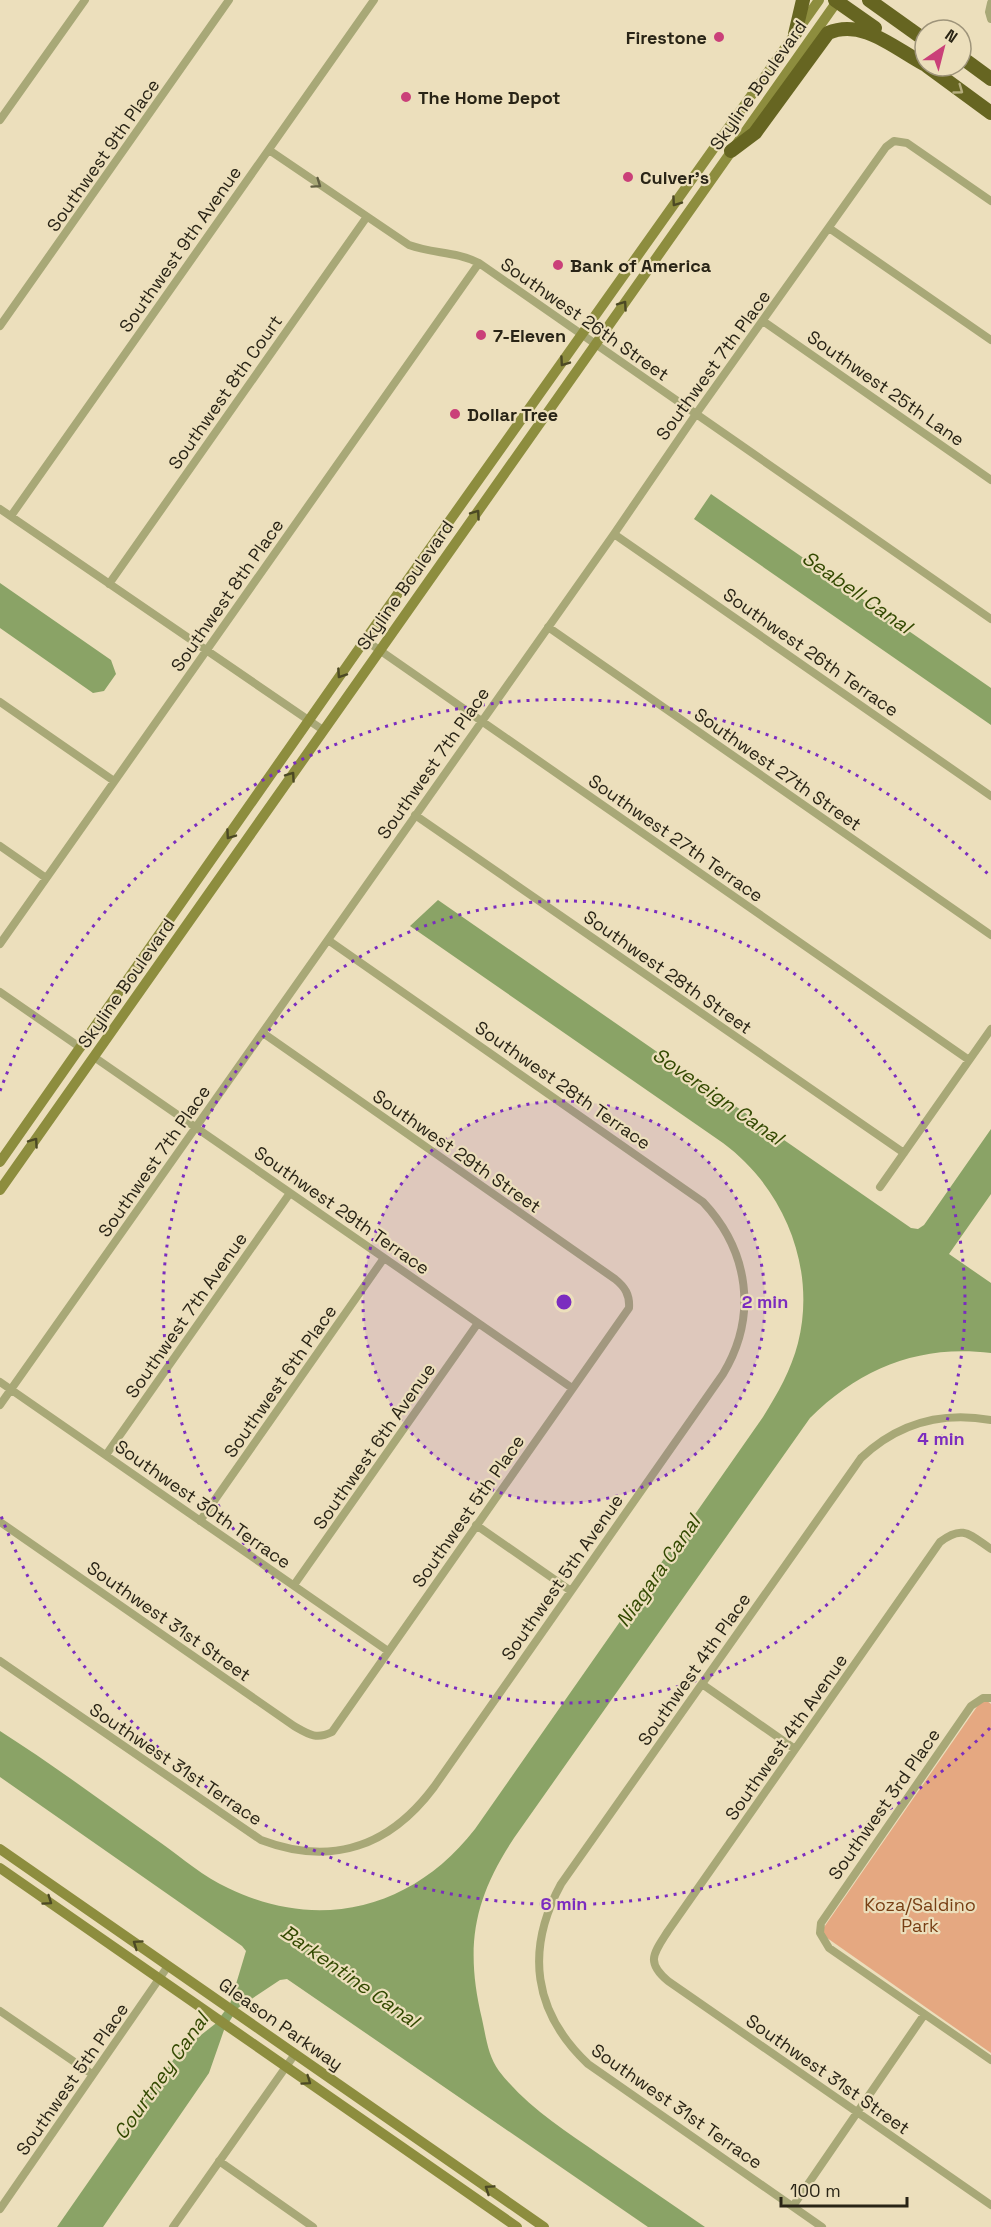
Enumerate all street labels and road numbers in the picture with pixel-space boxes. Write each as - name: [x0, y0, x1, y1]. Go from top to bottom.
- street label: Skyline Boulevard: [705, 16, 811, 154]
- street label: Southwest 9th Place: [42, 74, 164, 236]
- street label: Southwest 9th Avenue: [114, 161, 246, 337]
- street label: Southwest 26th Street: [496, 252, 674, 386]
- street label: Southwest 7th Place: [651, 285, 775, 445]
- street label: Southwest 8th Court: [163, 310, 287, 474]
- street label: Southwest 25th Lane: [803, 325, 969, 451]
- street label: Southwest 8th Place: [166, 514, 288, 676]
- street label: Skyline Boulevard: [352, 516, 458, 654]
- street label: Southwest 26th Terrace: [719, 583, 903, 721]
- street label: Southwest 7th Place: [372, 683, 494, 843]
- street label: Southwest 27th Street: [690, 702, 866, 836]
- street label: Southwest 27th Terrace: [584, 769, 768, 907]
- street label: Southwest 28th Street: [579, 905, 757, 1039]
- street label: Skyline Boulevard: [73, 914, 179, 1052]
- street label: Southwest 28th Terrace: [471, 1016, 655, 1154]
- street label: Southwest 7th Place: [93, 1081, 215, 1241]
- street label: Southwest 29th Street: [368, 1084, 546, 1218]
- street label: Southwest 29th Terrace: [250, 1141, 434, 1279]
- street label: Southwest 7th Avenue: [120, 1228, 252, 1402]
- street label: Southwest 6th Place: [219, 1300, 341, 1462]
- street label: Southwest 6th Avenue: [308, 1358, 440, 1534]
- street label: Southwest 5th Place: [407, 1430, 529, 1592]
- street label: Southwest 30th Terrace: [111, 1434, 295, 1574]
- street label: Southwest 5th Avenue: [496, 1489, 628, 1665]
- street label: Southwest 31st Street: [83, 1556, 255, 1686]
- street label: Southwest 4th Place: [633, 1588, 755, 1750]
- street label: Southwest 4th Avenue: [720, 1649, 852, 1825]
- street label: Southwest 31st Terrace: [85, 1698, 267, 1830]
- street label: Southwest 3rd Place: [823, 1724, 945, 1884]
- street label: Gleason Parkway: [214, 1973, 348, 2075]
- street label: Southwest 5th Place: [11, 1998, 133, 2160]
- street label: Southwest 31st Street: [742, 2009, 914, 2139]
- street label: Southwest 31st Terrace: [587, 2038, 767, 2174]

